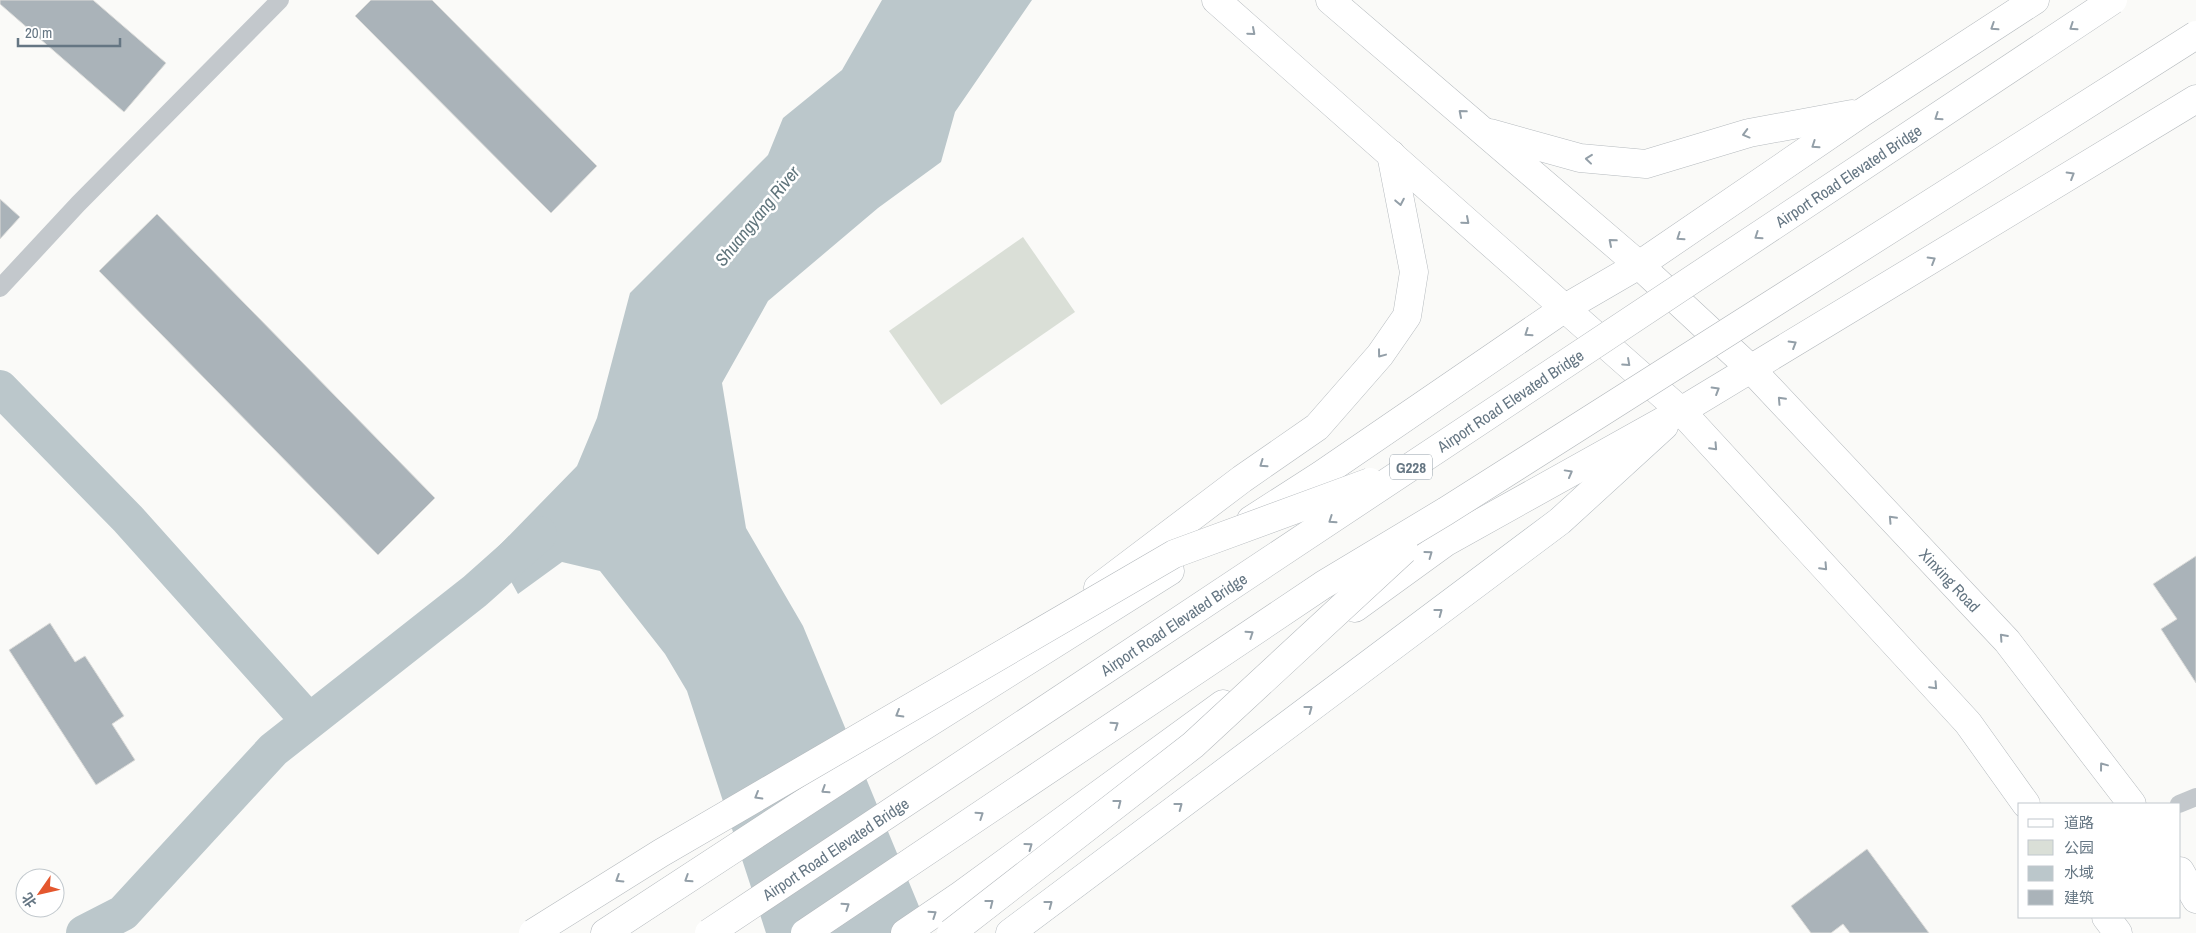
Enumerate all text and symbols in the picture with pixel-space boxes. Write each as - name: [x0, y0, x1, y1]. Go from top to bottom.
- scale bar: [18, 15, 120, 47]
- one-way arrow: [1990, 20, 1999, 30]
- one-way arrow: [2069, 21, 2079, 30]
- text: 20 m: [25, 22, 52, 43]
- one-way arrow: [1247, 26, 1256, 35]
- one-way arrow: [1459, 111, 1468, 119]
- one-way arrow: [1934, 111, 1943, 120]
- street label: Airport Road Elevated Bridge: [1770, 119, 1926, 233]
- one-way arrow: [1742, 128, 1751, 139]
- one-way arrow: [1811, 139, 1820, 148]
- one-way arrow: [1584, 154, 1592, 165]
- water label: Shuangyang River: [709, 160, 806, 271]
- one-way arrow: [2065, 172, 2074, 182]
- one-way arrow: [1394, 197, 1405, 206]
- one-way arrow: [1460, 215, 1469, 223]
- one-way arrow: [1677, 230, 1686, 240]
- one-way arrow: [1755, 230, 1764, 239]
- one-way arrow: [1608, 239, 1617, 248]
- one-way arrow: [1926, 256, 1935, 266]
- one-way arrow: [1525, 327, 1534, 336]
- one-way arrow: [1787, 340, 1796, 350]
- street label: Airport Road Elevated Bridge: [1432, 344, 1588, 458]
- one-way arrow: [1378, 348, 1386, 357]
- one-way arrow: [1621, 357, 1630, 366]
- one-way arrow: [1710, 387, 1719, 397]
- one-way arrow: [1778, 397, 1787, 406]
- one-way arrow: [1708, 442, 1717, 451]
- road number: G228: [1390, 454, 1432, 480]
- one-way arrow: [1259, 458, 1269, 467]
- one-way arrow: [1564, 469, 1573, 479]
- one-way arrow: [1328, 513, 1337, 523]
- one-way arrow: [1889, 515, 1898, 524]
- street label: Xinxing Road: [1915, 544, 1985, 617]
- one-way arrow: [1423, 551, 1433, 560]
- one-way arrow: [1818, 561, 1827, 570]
- street label: Airport Road Elevated Bridge: [1095, 568, 1251, 681]
- one-way arrow: [1433, 609, 1442, 617]
- one-way arrow: [1245, 631, 1254, 640]
- one-way arrow: [2000, 634, 2009, 643]
- one-way arrow: [1928, 681, 1937, 690]
- one-way arrow: [1303, 706, 1313, 715]
- one-way arrow: [895, 708, 904, 718]
- one-way arrow: [1110, 722, 1119, 731]
- one-way arrow: [2100, 763, 2108, 772]
- one-way arrow: [821, 784, 830, 793]
- one-way arrow: [755, 790, 764, 800]
- street label: Airport Road Elevated Bridge: [757, 792, 913, 906]
- one-way arrow: [1112, 801, 1121, 809]
- legend: [2018, 803, 2181, 918]
- one-way arrow: [1173, 804, 1182, 812]
- one-way arrow: [975, 812, 984, 821]
- text: 道路: [2064, 812, 2094, 833]
- text: 公园: [2064, 837, 2094, 858]
- one-way arrow: [1023, 843, 1033, 852]
- text: 水域: [2064, 862, 2094, 883]
- north arrow: [15, 868, 65, 918]
- one-way arrow: [685, 872, 694, 882]
- one-way arrow: [615, 873, 624, 883]
- text: 建筑: [2064, 887, 2094, 908]
- text: 北: [18, 889, 41, 911]
- one-way arrow: [984, 900, 994, 909]
- one-way arrow: [1043, 901, 1053, 910]
- one-way arrow: [840, 903, 849, 912]
- one-way arrow: [928, 911, 937, 920]

